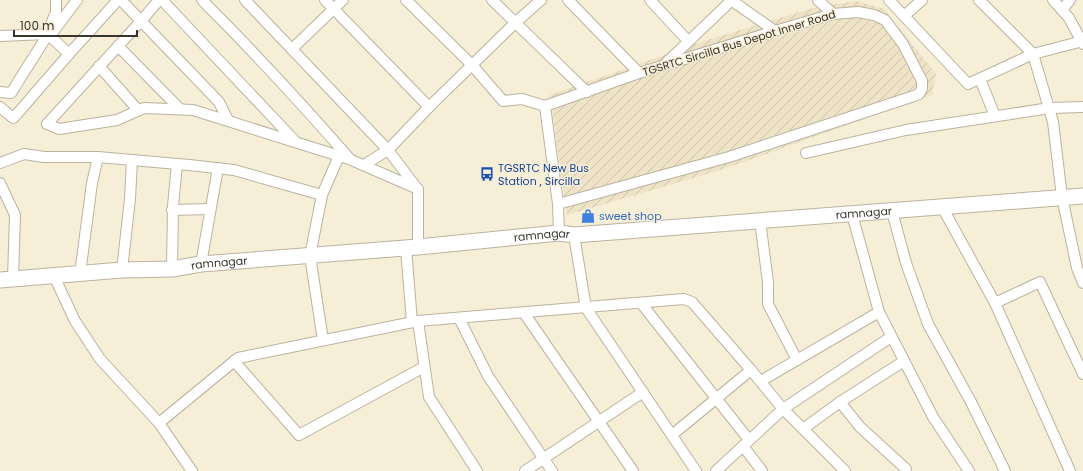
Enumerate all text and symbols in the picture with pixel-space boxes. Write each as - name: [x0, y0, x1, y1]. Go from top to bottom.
- street label: TGSRTC Sircilla Bus Depot Inner Road: [640, 6, 838, 80]
- scale bar: [14, 12, 137, 38]
- text: 100 m: [20, 17, 54, 34]
- place label: TGSRTC New Bus Station , Sircilla: [498, 160, 589, 189]
- bus stop icon: TGSRTC New Bus Station , Sircilla: [479, 166, 495, 182]
- street label: ramnagar: [835, 203, 893, 223]
- shop icon: sweet shop: [580, 208, 596, 224]
- place label: sweet shop: [599, 208, 662, 224]
- street label: ramnagar: [513, 225, 571, 245]
- street label: ramnagar: [190, 252, 248, 274]

